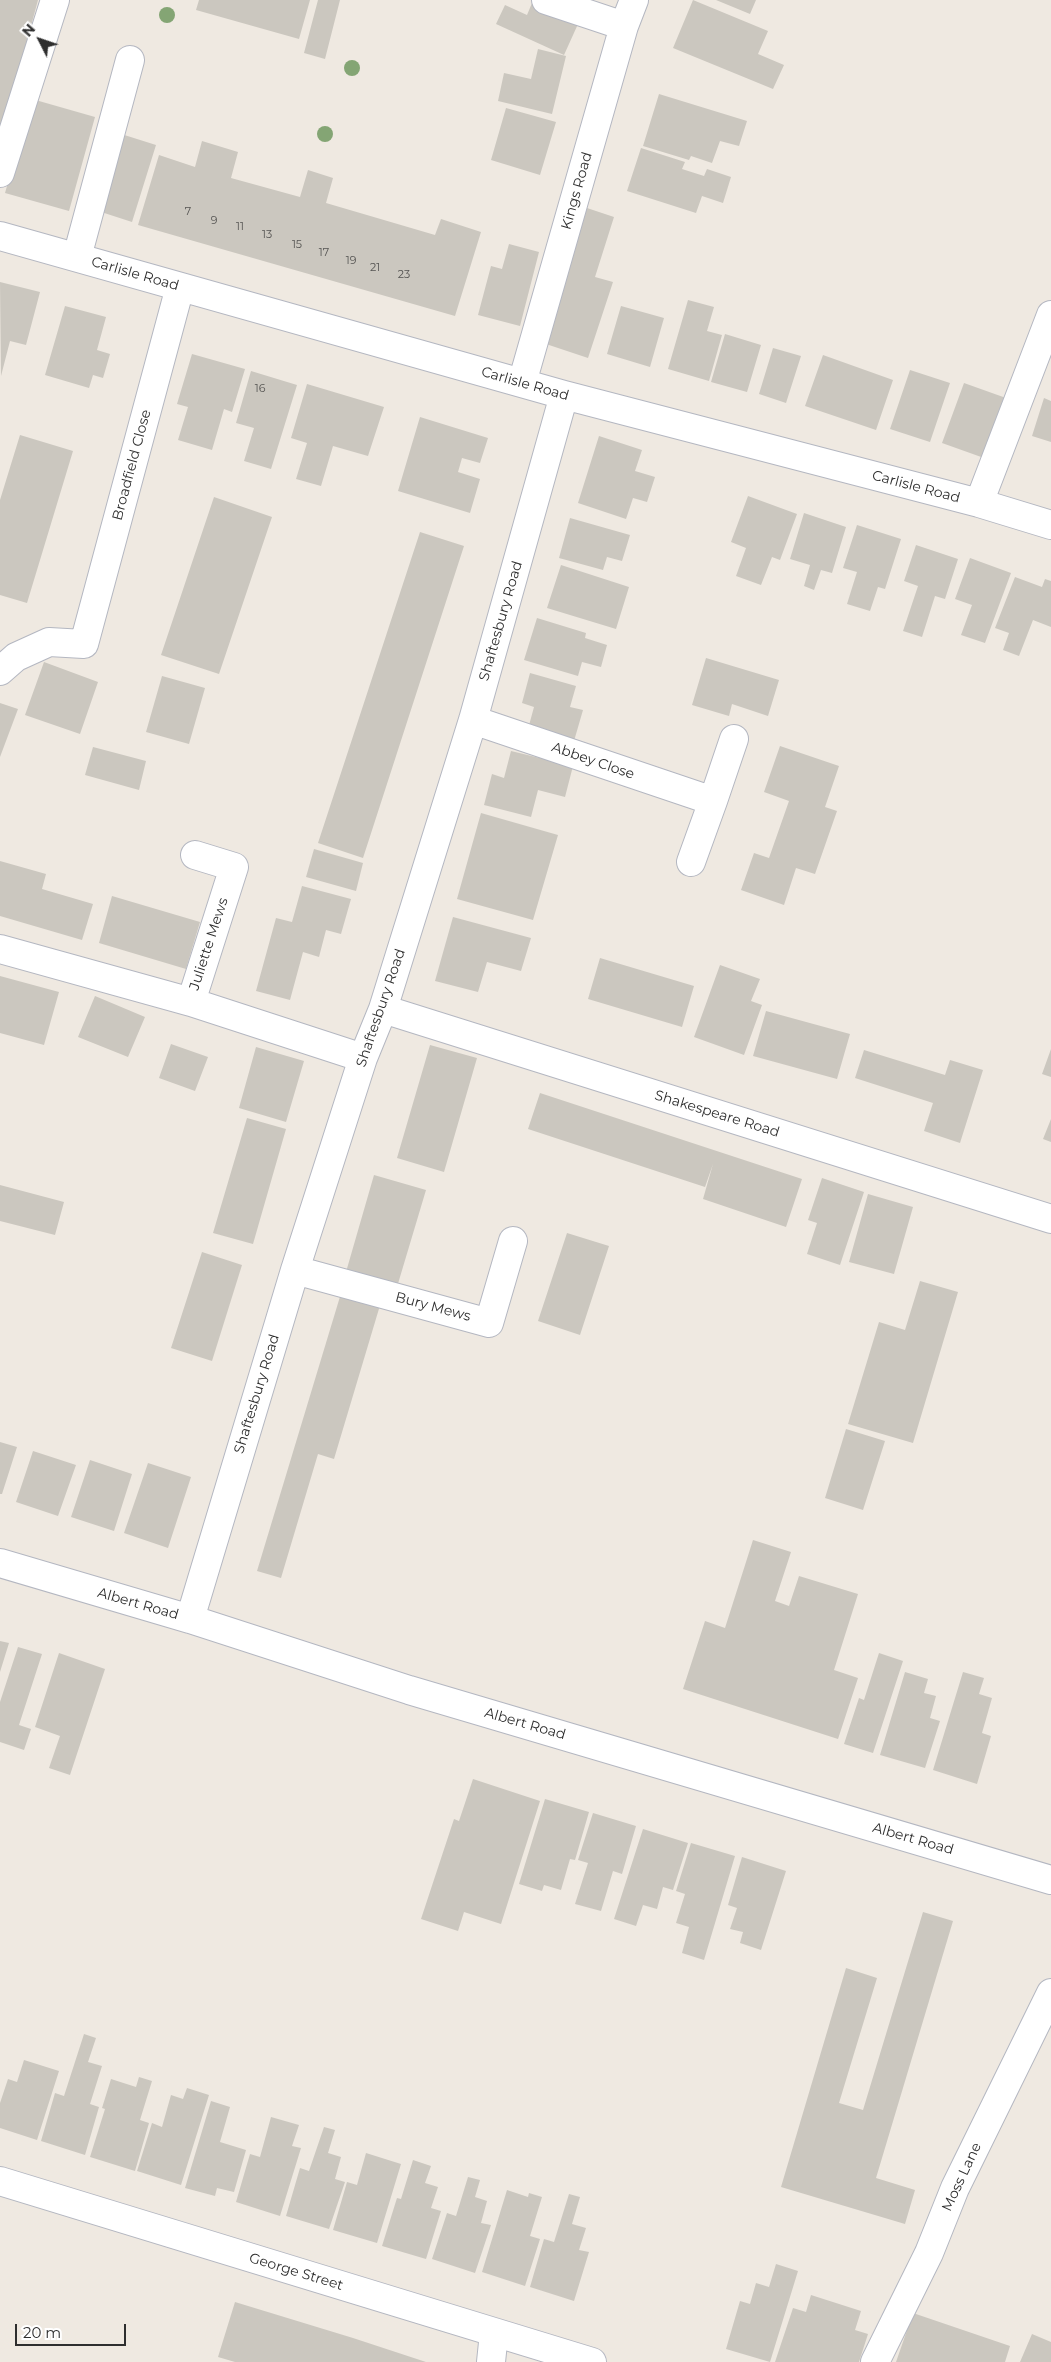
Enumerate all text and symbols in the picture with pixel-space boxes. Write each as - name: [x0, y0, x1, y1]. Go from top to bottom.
- north arrow: [15, 15, 65, 65]
- text: N: [18, 20, 39, 40]
- street label: Kings Road: [558, 150, 596, 232]
- house number: 7: [185, 205, 191, 219]
- house number: 9: [211, 214, 217, 228]
- house number: 11: [236, 220, 244, 234]
- house number: 13: [262, 228, 272, 242]
- house number: 15: [292, 238, 302, 252]
- house number: 17: [319, 246, 329, 260]
- street label: Carlisle Road: [89, 253, 181, 295]
- house number: 19: [346, 254, 356, 268]
- house number: 21: [370, 261, 380, 275]
- house number: 23: [398, 268, 410, 282]
- street label: Carlisle Road: [479, 363, 571, 405]
- house number: 16: [255, 382, 265, 396]
- street label: Broadfield Close: [109, 408, 155, 522]
- street label: Carlisle Road: [870, 467, 962, 507]
- street label: Shaftesbury Road: [476, 559, 526, 683]
- street label: Abbey Close: [549, 739, 637, 783]
- street label: Juliette Mews: [186, 896, 232, 992]
- street label: Shaftesbury Road: [353, 947, 409, 1069]
- street label: Shakespeare Road: [652, 1087, 782, 1141]
- street label: Bury Mews: [393, 1289, 473, 1325]
- street label: Shaftesbury Road: [231, 1332, 283, 1456]
- street label: Albert Road: [96, 1584, 180, 1624]
- street label: Albert Road: [483, 1704, 567, 1744]
- street label: Albert Road: [871, 1819, 955, 1859]
- street label: Moss Lane: [939, 2140, 985, 2214]
- street label: George Street: [247, 2250, 345, 2294]
- scale bar: [18, 2314, 129, 2346]
- text: 20 m: [23, 2323, 61, 2342]

